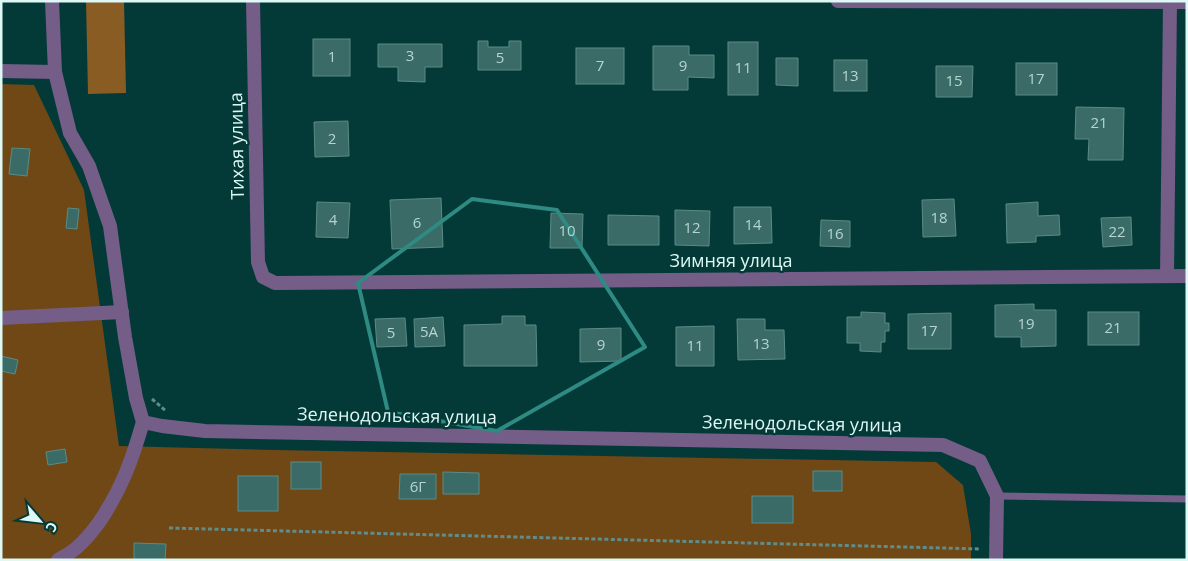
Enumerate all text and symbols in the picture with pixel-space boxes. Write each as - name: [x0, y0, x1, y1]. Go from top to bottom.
- house number: 3: [406, 45, 414, 65]
- house number: 1: [328, 46, 336, 66]
- house number: 5: [496, 47, 504, 67]
- house number: 7: [596, 55, 604, 75]
- house number: 9: [679, 55, 687, 75]
- house number: 11: [734, 57, 752, 77]
- house number: 13: [841, 65, 859, 85]
- house number: 17: [1027, 68, 1045, 88]
- house number: 15: [945, 70, 963, 90]
- street label: Тихая улица: [223, 92, 249, 200]
- house number: 21: [1090, 112, 1108, 132]
- house number: 2: [328, 128, 336, 148]
- house number: 18: [930, 207, 948, 227]
- house number: 4: [329, 209, 338, 229]
- house number: 6: [413, 212, 421, 232]
- house number: 14: [744, 214, 762, 234]
- house number: 12: [683, 217, 701, 237]
- house number: 10: [558, 220, 576, 240]
- house number: 22: [1108, 221, 1126, 241]
- house number: 16: [826, 223, 844, 243]
- street label: Зимняя улица: [669, 248, 793, 272]
- house number: 19: [1017, 313, 1035, 333]
- house number: 21: [1104, 317, 1122, 337]
- house number: 17: [920, 320, 938, 340]
- house number: 5А: [420, 321, 439, 341]
- house number: 5: [387, 322, 395, 342]
- house number: 13: [752, 333, 770, 353]
- house number: 9: [597, 334, 605, 354]
- house number: 11: [686, 335, 704, 355]
- street label: Зеленодольская улица: [297, 401, 497, 429]
- street label: Зеленодольская улица: [702, 409, 902, 437]
- house number: 6Г: [410, 476, 426, 496]
- north arrow: [15, 496, 65, 546]
- text: С: [41, 519, 62, 536]

